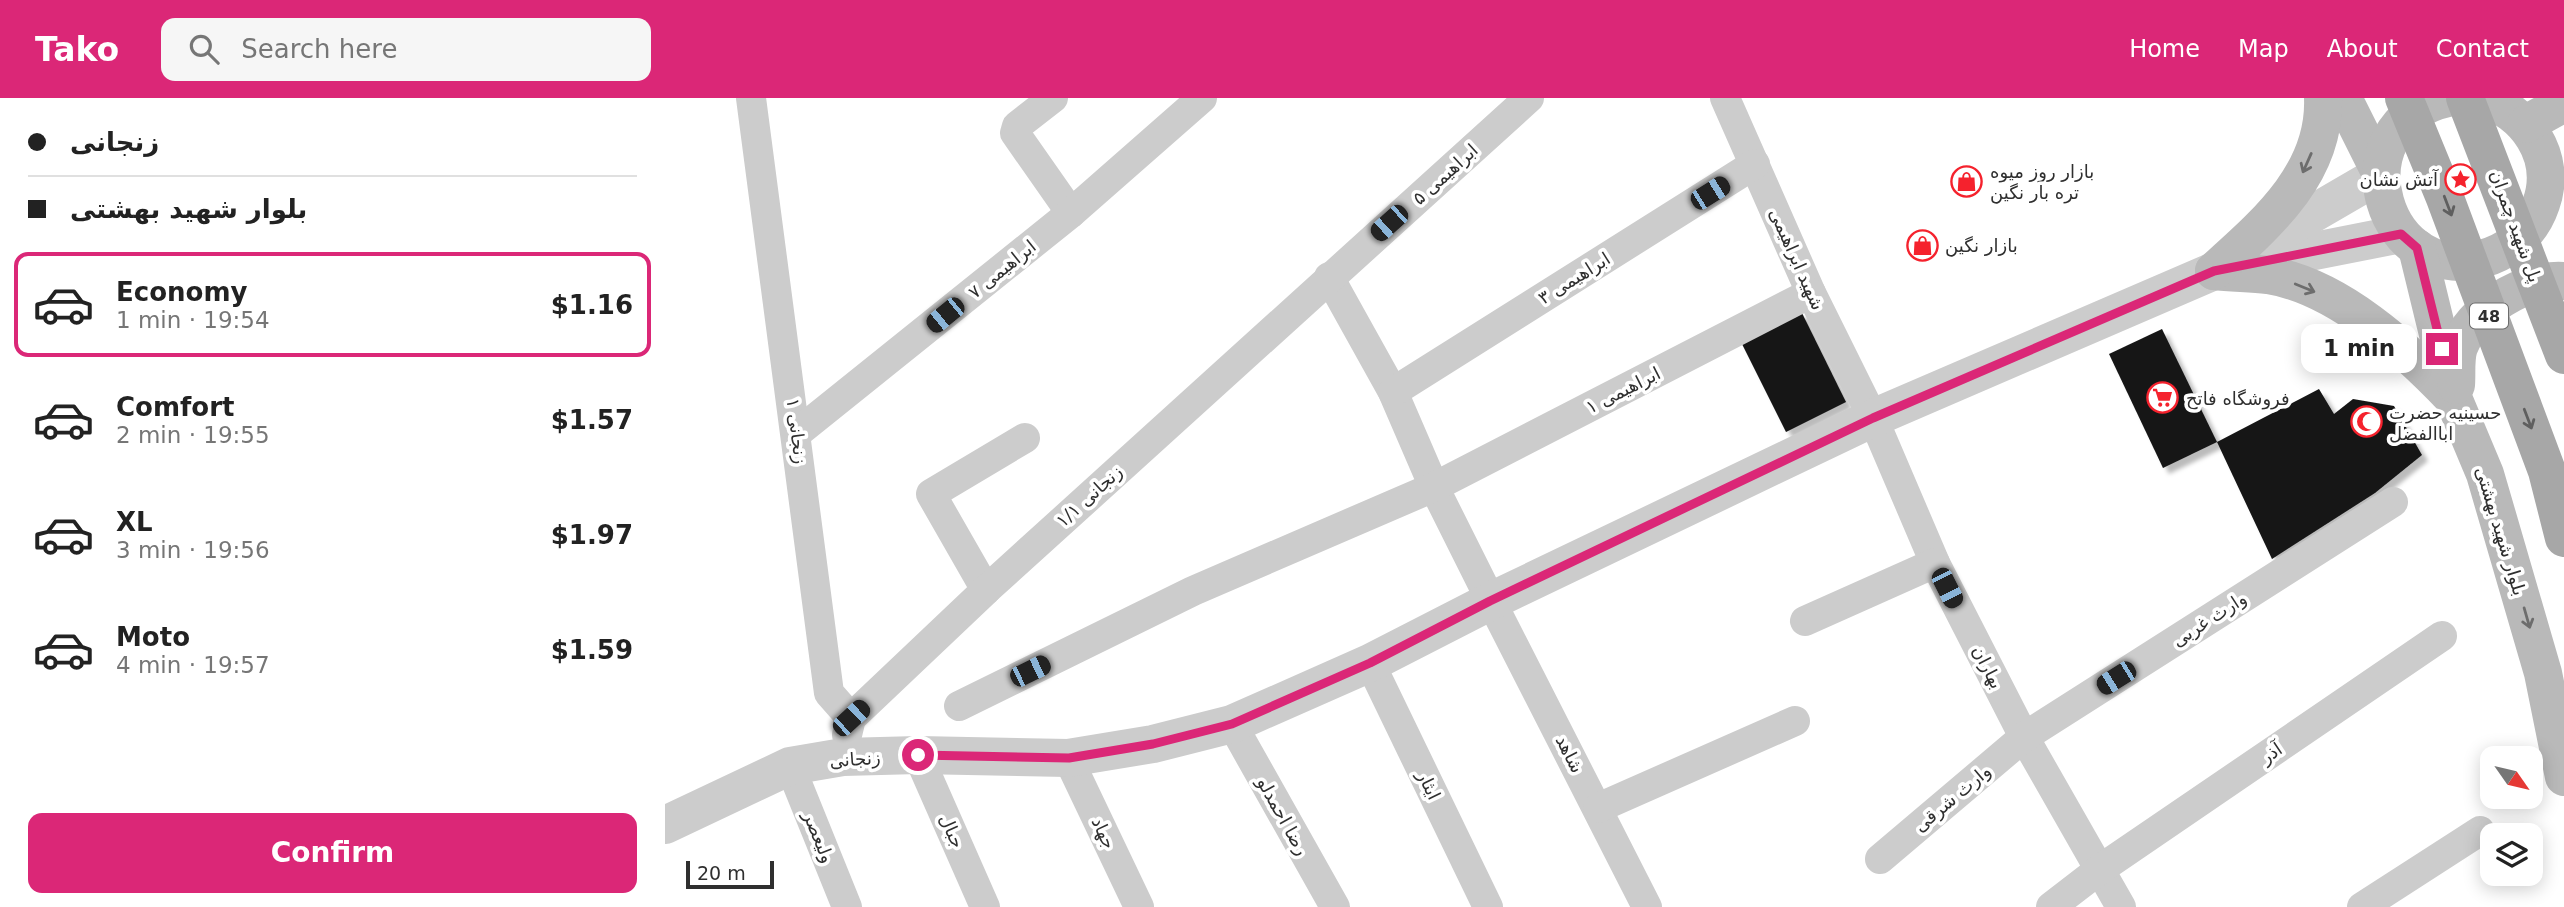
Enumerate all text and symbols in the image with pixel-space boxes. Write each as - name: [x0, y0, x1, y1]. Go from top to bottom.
- search box: [161, 18, 651, 81]
- text: Tako: [35, 30, 119, 69]
- icon: search: [185, 30, 223, 68]
- text: Search here: [241, 34, 397, 64]
- text: Home: [2129, 35, 2200, 63]
- text: Map: [2238, 35, 2289, 63]
- text: About: [2327, 35, 2398, 63]
- text: Contact: [2436, 35, 2529, 63]
- text: زنجانی: [70, 127, 159, 157]
- street label: ابراهیمی ۵: [1408, 139, 1483, 210]
- one-way arrow: [2300, 152, 2313, 174]
- place label: بازار روز میوه تره بار نگین: [1990, 161, 2094, 204]
- place icon: آتش نشان: [2444, 162, 2478, 196]
- shop icon: بازار روز میوه تره بار نگین: [1950, 164, 1984, 198]
- street label: پل شهید چمران: [2485, 167, 2546, 285]
- place label: آتش نشان: [2360, 168, 2439, 190]
- car: [1687, 173, 1734, 213]
- text: بلوار شهید بهشتی: [70, 194, 307, 224]
- one-way arrow: [2443, 195, 2456, 217]
- car: [1367, 201, 1412, 245]
- street label: شهید ابراهیمی: [1764, 205, 1829, 314]
- shop icon: بازار نگین: [1905, 228, 1939, 262]
- street label: ابراهیمی ۷: [964, 235, 1041, 303]
- place label: بازار نگین: [1945, 235, 2018, 257]
- street label: ابراهیمی ۳: [1534, 248, 1614, 309]
- icon: car: [32, 273, 95, 336]
- text: Economy: [116, 277, 247, 307]
- one-way arrow: [2293, 283, 2315, 296]
- text: $1.16: [551, 290, 633, 320]
- car: [923, 294, 968, 336]
- road number: 48: [2470, 304, 2508, 328]
- text: 1 min · 19:54: [116, 307, 270, 333]
- callout: 1 min: [2302, 324, 2417, 374]
- route end: [2426, 333, 2458, 365]
- text: 1 min: [2323, 335, 2395, 361]
- street label: ابراهیمی ۱: [1582, 362, 1664, 419]
- supermarket icon: فروشگاه فاتح: [2146, 381, 2180, 415]
- icon: car: [32, 388, 95, 451]
- place label: فروشگاه فاتح: [2186, 388, 2290, 410]
- text: Comfort: [116, 392, 234, 422]
- street label: زنجانی ۱: [783, 397, 811, 465]
- place label: حسینیه حضرت اباالفضل: [2389, 402, 2501, 444]
- text: $1.57: [551, 405, 633, 435]
- mosque icon: حسینیه حضرت اباالفضل: [2349, 405, 2383, 439]
- one-way arrow: [2523, 408, 2535, 430]
- text: 2 min · 19:55: [116, 422, 270, 448]
- street label: زنجانی ۱/۱: [1052, 461, 1126, 531]
- street label: بلوار شهید بهشتی: [2470, 464, 2531, 598]
- icon: car: [32, 503, 95, 566]
- text: XL: [116, 507, 153, 537]
- text: $1.97: [551, 520, 633, 550]
- text: 3 min · 19:56: [116, 537, 270, 563]
- car: [1929, 565, 1966, 611]
- street label: وارث غربی: [2168, 587, 2251, 652]
- one-way arrow: [2521, 607, 2534, 629]
- icon: car: [32, 618, 95, 681]
- text: Moto: [116, 622, 190, 652]
- text: $1.59: [551, 635, 633, 665]
- street label: بهاران: [1967, 642, 2008, 693]
- text: 4 min · 19:57: [116, 652, 270, 678]
- car: [1007, 652, 1054, 690]
- car: [2093, 658, 2140, 698]
- car: [829, 696, 874, 740]
- street label: شاهد: [1552, 732, 1588, 776]
- street label: آذر: [2255, 737, 2287, 768]
- route start: [902, 739, 934, 771]
- north arrow: [2480, 746, 2543, 808]
- map controls: [2480, 746, 2543, 886]
- street label: زنجانی: [829, 747, 881, 771]
- street label: وارث شرقی: [1909, 760, 1995, 837]
- street label: ایثار: [1413, 766, 1445, 803]
- street label: رضا احمدلو: [1252, 772, 1313, 859]
- street label: ولیعصر: [798, 807, 839, 866]
- street label: جبال: [935, 811, 969, 851]
- button: Confirm: [28, 813, 637, 893]
- street label: جهاد: [1087, 814, 1120, 853]
- button: layers: [2480, 823, 2543, 886]
- scale bar: [686, 858, 773, 890]
- text: 20 m: [697, 862, 746, 884]

